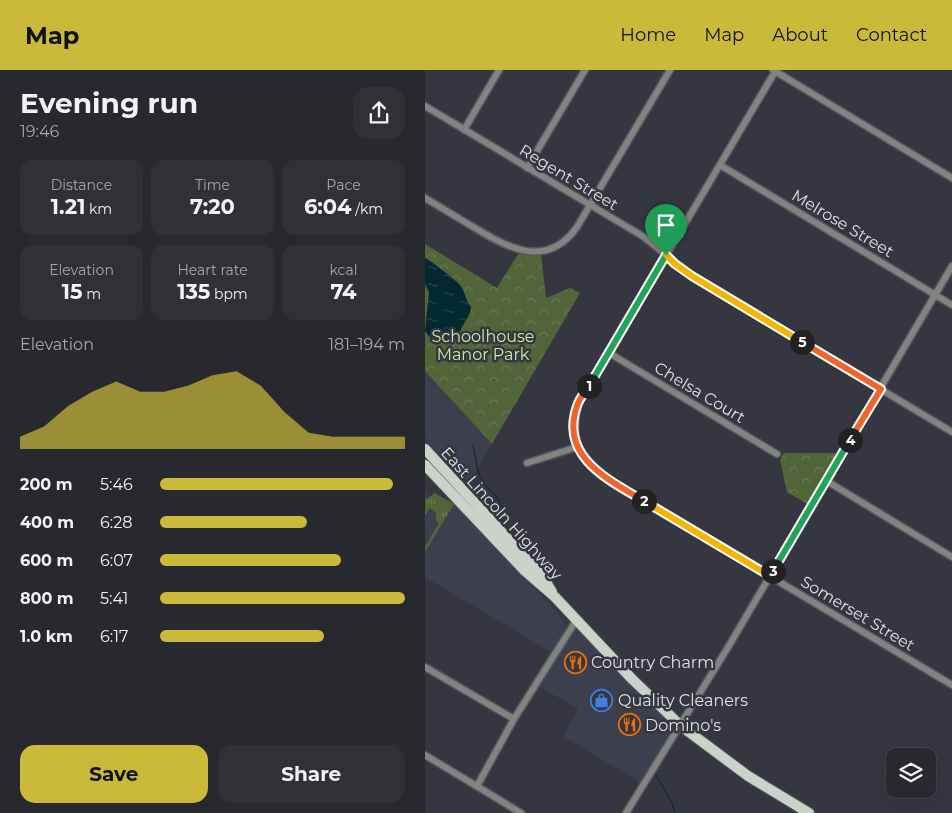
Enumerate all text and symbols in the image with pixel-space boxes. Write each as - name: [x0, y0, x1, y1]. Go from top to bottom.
- text: Map: [25, 21, 79, 50]
- text: Home: [620, 24, 676, 46]
- text: Map: [704, 24, 744, 46]
- text: About: [772, 24, 828, 46]
- text: Contact: [856, 24, 927, 46]
- text: Evening run: [20, 86, 198, 120]
- button: share: [353, 87, 405, 139]
- text: 19:46: [20, 122, 59, 141]
- street label: Regent Street: [516, 141, 622, 215]
- text: Distance: [51, 176, 112, 194]
- text: Time: [195, 176, 230, 194]
- text: Pace: [326, 176, 361, 194]
- street label: Melrose Street: [788, 186, 898, 262]
- text: 1.21: [51, 194, 85, 219]
- text: 7:20: [190, 194, 235, 219]
- text: 6:04: [304, 194, 352, 219]
- text: km: [85, 200, 112, 218]
- text: /km: [352, 200, 383, 218]
- pin: [645, 204, 687, 255]
- icon: arrive: [652, 211, 680, 239]
- text: Elevation: [49, 261, 114, 279]
- text: Heart rate: [177, 261, 248, 279]
- text: kcal: [330, 261, 357, 279]
- text: 15: [62, 279, 83, 304]
- text: 135: [177, 279, 210, 304]
- text: 74: [330, 279, 357, 304]
- text: m: [83, 285, 101, 303]
- text: bpm: [210, 285, 248, 303]
- park label: Schoolhouse Manor Park: [432, 327, 534, 364]
- pin: 5: [789, 330, 815, 354]
- text: 5: [798, 333, 807, 351]
- text: Elevation: [20, 335, 94, 354]
- text: 181–194 m: [328, 335, 405, 354]
- street label: Chelsa Court: [651, 358, 749, 427]
- pin: 1: [577, 374, 601, 398]
- text: 1: [587, 377, 592, 395]
- pin: 4: [837, 428, 863, 452]
- text: 4: [846, 431, 855, 449]
- street label: East Lincoln Highway: [437, 443, 566, 584]
- text: 200 m: [20, 475, 72, 494]
- text: 5:46: [100, 475, 133, 494]
- pin: 2: [631, 488, 657, 514]
- text: 2: [640, 492, 649, 510]
- text: 400 m: [20, 513, 74, 532]
- text: 6:28: [100, 513, 132, 532]
- text: 600 m: [20, 551, 73, 570]
- text: 6:07: [100, 551, 133, 570]
- pin: 3: [761, 558, 785, 584]
- text: 3: [769, 562, 778, 580]
- street label: Somerset Street: [797, 572, 919, 655]
- text: 800 m: [20, 589, 74, 608]
- text: 5:41: [100, 589, 128, 608]
- text: 1.0 km: [20, 627, 73, 646]
- text: 6:17: [100, 627, 128, 646]
- restaurant icon: Country Charm: [563, 650, 587, 674]
- place label: Country Charm: [591, 653, 714, 672]
- shop icon: Quality Cleaners: [590, 688, 614, 712]
- place label: Quality Cleaners: [618, 691, 748, 710]
- restaurant icon: Domino's: [617, 713, 641, 737]
- place label: Domino's: [645, 716, 721, 735]
- button: Save: [20, 745, 208, 803]
- button: Share: [218, 745, 405, 803]
- map controls: [886, 748, 936, 798]
- button: layers: [886, 748, 936, 798]

